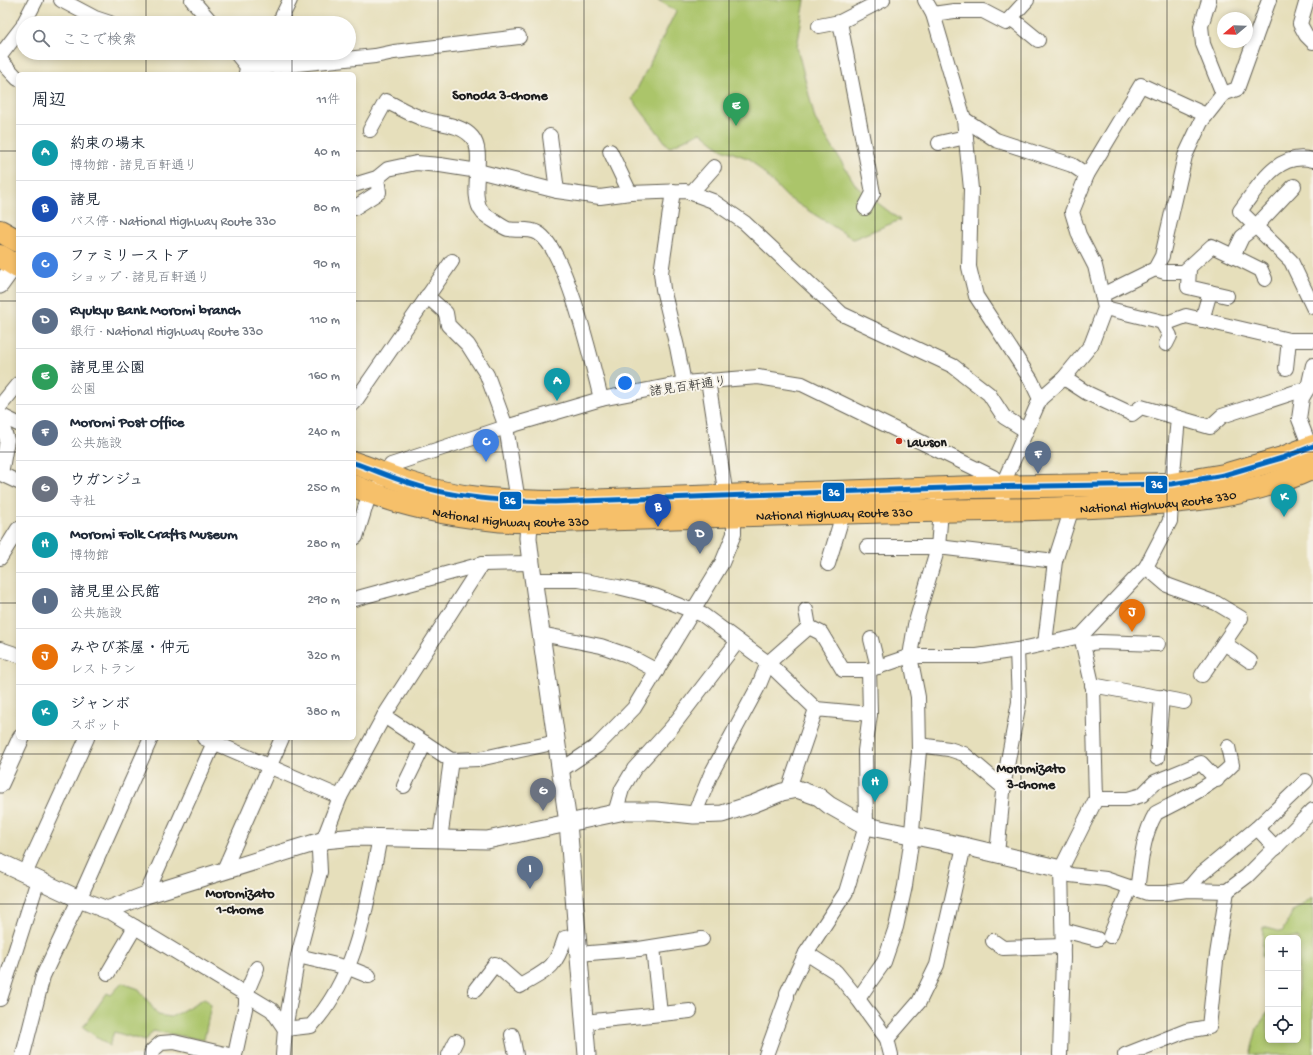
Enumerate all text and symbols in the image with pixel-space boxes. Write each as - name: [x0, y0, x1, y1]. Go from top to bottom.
- north arrow: [1217, 12, 1253, 48]
- search box: [16, 16, 356, 60]
- icon: search: [30, 27, 52, 49]
- text: ここで検索: [62, 32, 137, 50]
- district label: Sonoda 3-chome: [452, 88, 548, 105]
- text: 周辺: [32, 92, 66, 112]
- text: 11件: [317, 93, 340, 108]
- pin: E: [723, 93, 749, 126]
- text: 約束の場末: [70, 136, 145, 154]
- text: A: [41, 145, 49, 160]
- text: 40 m: [314, 145, 340, 160]
- text: 博物館 · 諸見百軒通り: [70, 159, 197, 174]
- text: 諸見: [70, 192, 100, 210]
- text: B: [42, 201, 48, 216]
- text: 80 m: [313, 201, 340, 216]
- text: バス停 · National Highway Route 330: [70, 215, 276, 230]
- text: ファミリーストア: [70, 248, 190, 266]
- text: C: [41, 257, 49, 272]
- text: 90 m: [314, 257, 340, 272]
- text: ショップ · 諸見百軒通り: [70, 271, 210, 286]
- text: Ryukyu Bank Moromi branch: [70, 302, 241, 320]
- text: D: [41, 313, 49, 328]
- text: 110 m: [310, 313, 340, 328]
- text: 銀行 · National Highway Route 330: [70, 325, 263, 340]
- text: 諸見里公園: [70, 360, 145, 378]
- pin: A: [544, 368, 570, 401]
- text: E: [41, 369, 49, 384]
- text: 160 m: [308, 369, 340, 384]
- your location: [615, 373, 635, 393]
- street label: 諸見百軒通り: [649, 374, 728, 400]
- text: 公園: [70, 383, 96, 398]
- text: Moromi Post Office: [70, 414, 184, 432]
- text: F: [42, 425, 48, 440]
- text: 240 m: [308, 425, 340, 440]
- pin: C: [473, 429, 499, 462]
- marker: Lawson: [894, 436, 904, 446]
- place label: Lawson: [907, 436, 948, 451]
- text: 公共施設: [70, 437, 122, 452]
- pin: F: [1025, 441, 1051, 474]
- text: ウガンジュ: [70, 472, 144, 490]
- line badge: 36: [1145, 475, 1168, 494]
- text: 36: [1150, 480, 1163, 492]
- text: G: [41, 481, 49, 496]
- text: 250 m: [307, 481, 340, 496]
- line badge: 36: [822, 482, 845, 502]
- pin: K: [1271, 484, 1297, 517]
- text: 36: [827, 488, 840, 500]
- street label: National Highway Route 330: [1079, 488, 1239, 518]
- line badge: 36: [499, 491, 522, 510]
- pin: B: [645, 494, 671, 527]
- text: 寺社: [70, 495, 96, 510]
- text: 36: [503, 496, 516, 508]
- street label: National Highway Route 330: [431, 505, 590, 531]
- street label: National Highway Route 330: [756, 506, 914, 525]
- pin: D: [687, 521, 713, 554]
- text: Moromi Folk Crafts Museum: [70, 526, 238, 544]
- text: H: [41, 537, 49, 552]
- text: 280 m: [307, 537, 340, 552]
- text: 博物館: [70, 549, 109, 564]
- text: 諸見里公民館: [70, 584, 160, 602]
- text: I: [43, 593, 47, 608]
- text: 290 m: [307, 593, 340, 608]
- pin: J: [1119, 599, 1145, 632]
- text: 公共施設: [70, 607, 122, 622]
- text: みやび茶屋・仲元: [70, 640, 190, 658]
- text: J: [42, 649, 48, 664]
- text: 320 m: [307, 649, 340, 664]
- text: レストラン: [70, 663, 136, 678]
- text: ジャンボ: [70, 696, 130, 714]
- text: K: [41, 705, 49, 720]
- text: 380 m: [306, 705, 340, 720]
- text: スポット: [70, 719, 122, 734]
- district label: Moromizato 3-chome: [996, 761, 1066, 794]
- pin: H: [862, 769, 888, 802]
- pin: G: [530, 778, 556, 811]
- pin: I: [517, 856, 543, 889]
- district label: Moromizato 1-chome: [205, 886, 275, 919]
- map controls: [1265, 935, 1301, 1043]
- button: +: [1265, 935, 1301, 971]
- button: −: [1265, 971, 1301, 1007]
- button: locate: [1265, 1007, 1301, 1043]

